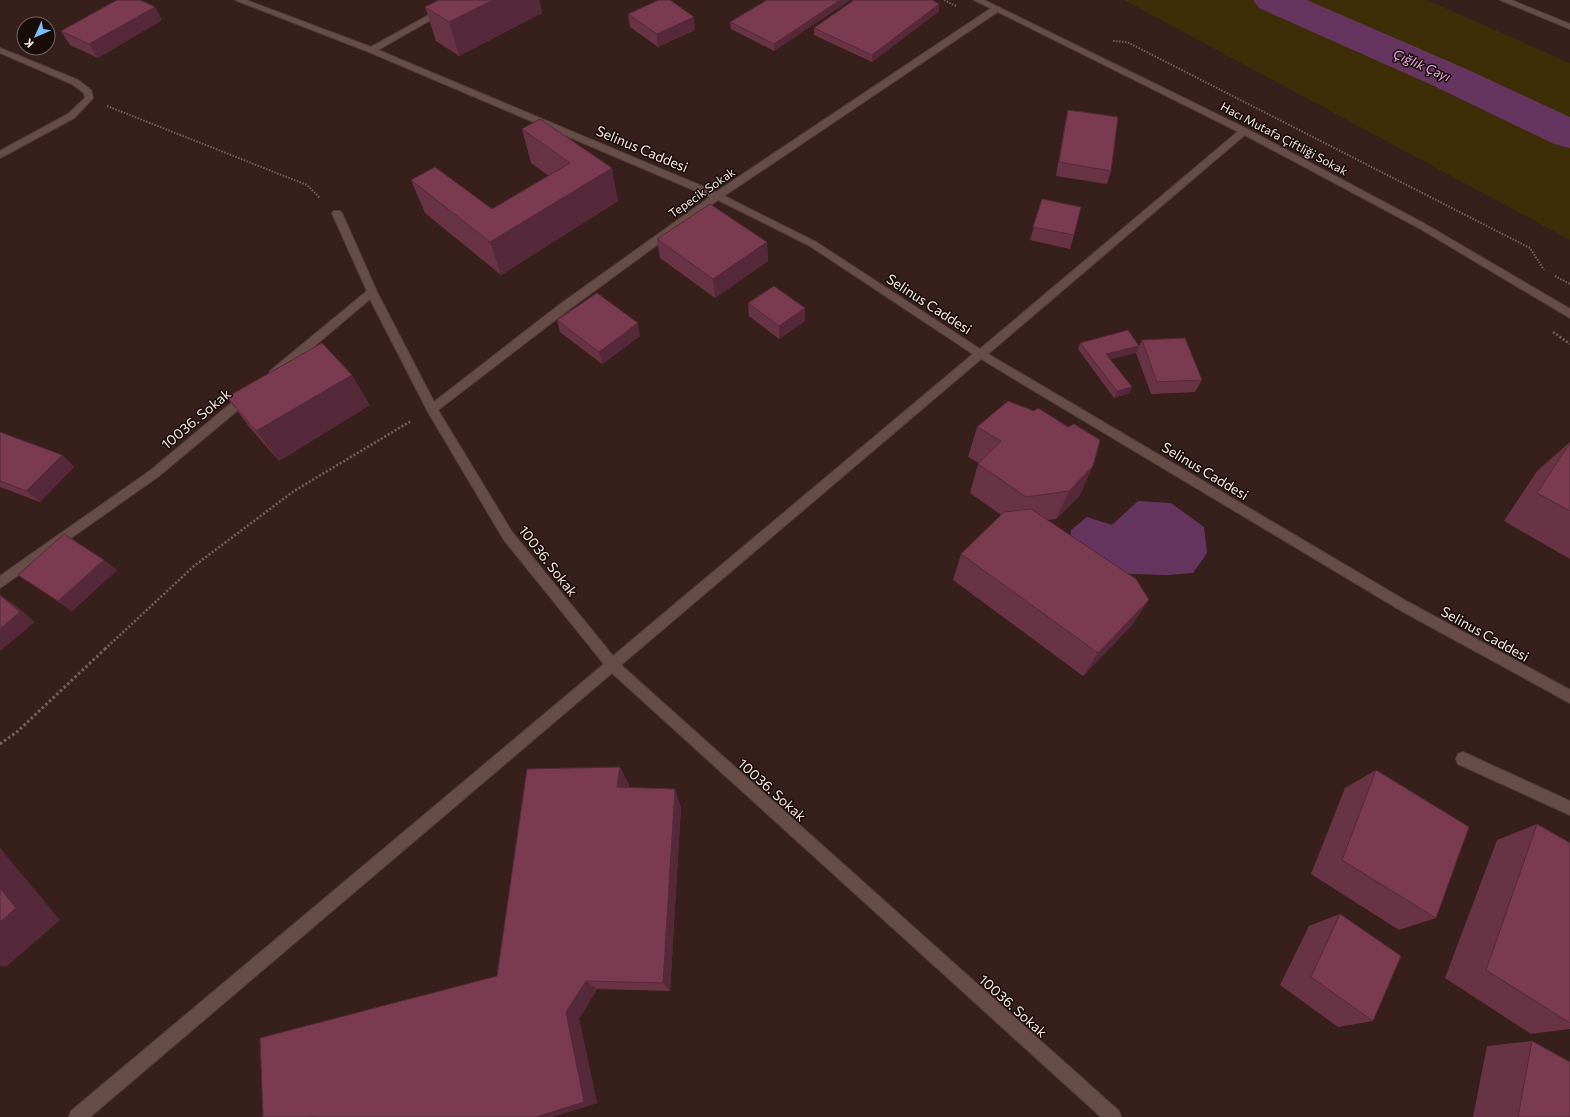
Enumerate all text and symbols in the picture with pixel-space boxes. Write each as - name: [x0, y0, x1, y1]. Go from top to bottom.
- north arrow: [16, 16, 56, 56]
- text: K: [21, 36, 36, 51]
- water label: Çığlık Çayı: [1391, 45, 1453, 85]
- street label: Hacı Mutafa Çiftliği Sokak: [1219, 99, 1351, 178]
- street label: Selinus Caddesi: [594, 122, 691, 176]
- street label: Tepecik Sokak: [666, 164, 738, 220]
- street label: Selinus Caddesi: [884, 270, 975, 337]
- street label: 10036. Sokak: [157, 384, 234, 453]
- street label: Selinus Caddesi: [1159, 438, 1252, 503]
- street label: 10036. Sokak: [515, 522, 582, 600]
- street label: Selinus Caddesi: [1438, 602, 1532, 665]
- street label: 10036. Sokak: [735, 755, 810, 825]
- street label: 10036. Sokak: [976, 971, 1051, 1041]

